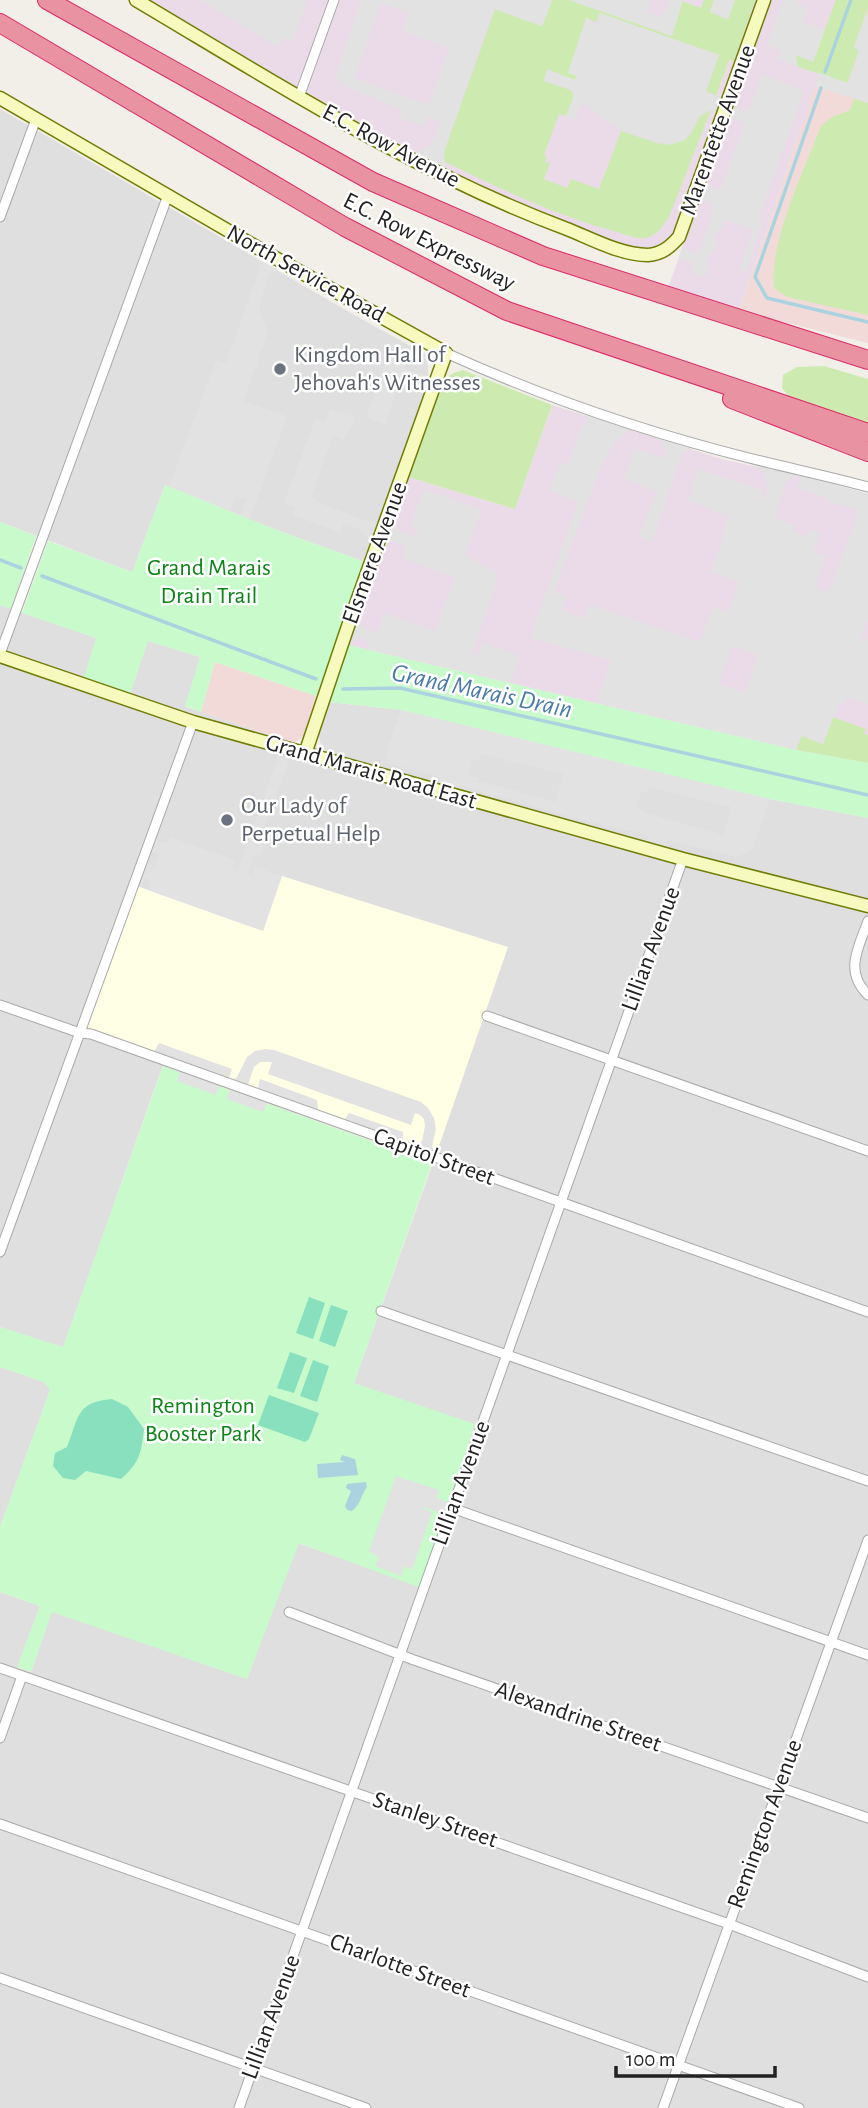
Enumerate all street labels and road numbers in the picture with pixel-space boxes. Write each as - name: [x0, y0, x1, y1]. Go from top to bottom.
- street label: Marentette Avenue: [676, 42, 760, 218]
- street label: E.C. Row Avenue: [318, 100, 464, 192]
- street label: E.C. Row Expressway: [339, 188, 519, 296]
- street label: North Service Road: [223, 221, 389, 327]
- street label: Elsmere Avenue: [338, 479, 412, 627]
- street label: Grand Marais Road East: [263, 730, 480, 814]
- street label: Lillian Avenue: [617, 884, 685, 1014]
- street label: Capitol Street: [370, 1124, 498, 1190]
- street label: Lillian Avenue: [427, 1418, 495, 1548]
- street label: Alexandrine Street: [492, 1677, 664, 1757]
- street label: Remington Avenue: [723, 1736, 807, 1912]
- street label: Stanley Street: [370, 1788, 501, 1853]
- street label: Charlotte Street: [326, 1929, 474, 2003]
- street label: Lillian Avenue: [237, 1952, 305, 2082]

